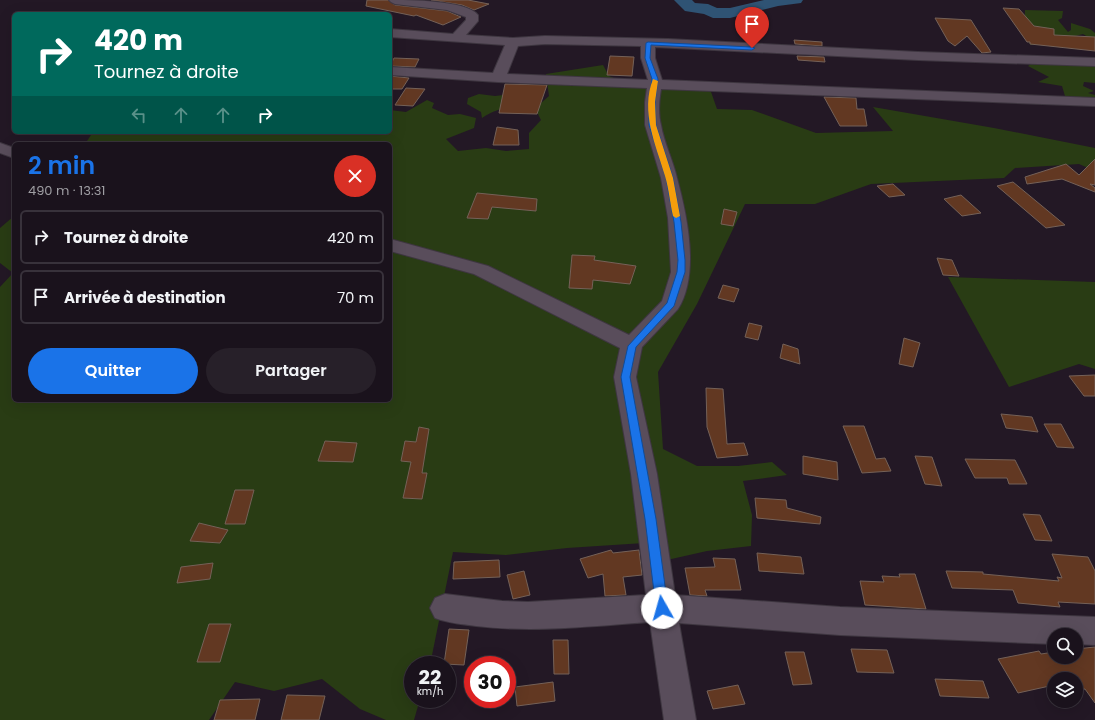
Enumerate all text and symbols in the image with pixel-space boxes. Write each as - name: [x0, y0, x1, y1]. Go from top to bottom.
- pin: [735, 7.0, 769, 48]
- icon: arrive: [741, 13, 763, 35]
- text: 420 m: [94, 21, 183, 60]
- icon: right: [28, 28, 80, 80]
- text: Tournez à droite: [94, 59, 239, 84]
- icon: left: [128, 104, 150, 126]
- icon: ahead: [170, 104, 192, 126]
- icon: ahead: [212, 104, 234, 126]
- icon: right: [254, 104, 276, 126]
- text: 2 min: [28, 149, 95, 182]
- button: close: [334, 155, 376, 197]
- text: 490 m · 13:31: [28, 181, 106, 200]
- icon: right: [30, 226, 52, 248]
- text: Tournez à droite: [64, 227, 188, 248]
- text: 420 m: [327, 227, 374, 248]
- icon: arrive: [30, 286, 52, 308]
- text: Arrivée à destination: [64, 287, 226, 308]
- text: 70 m: [337, 287, 374, 308]
- button: Quitter: [28, 348, 198, 394]
- button: Partager: [206, 348, 376, 394]
- position arrow: [641, 587, 683, 629]
- map controls: [1047, 628, 1083, 708]
- button: search: [1047, 628, 1083, 664]
- speed limit sign: 30: [464, 656, 516, 708]
- text: 22: [419, 663, 441, 691]
- button: layers: [1047, 672, 1083, 708]
- text: km/h: [417, 684, 443, 699]

